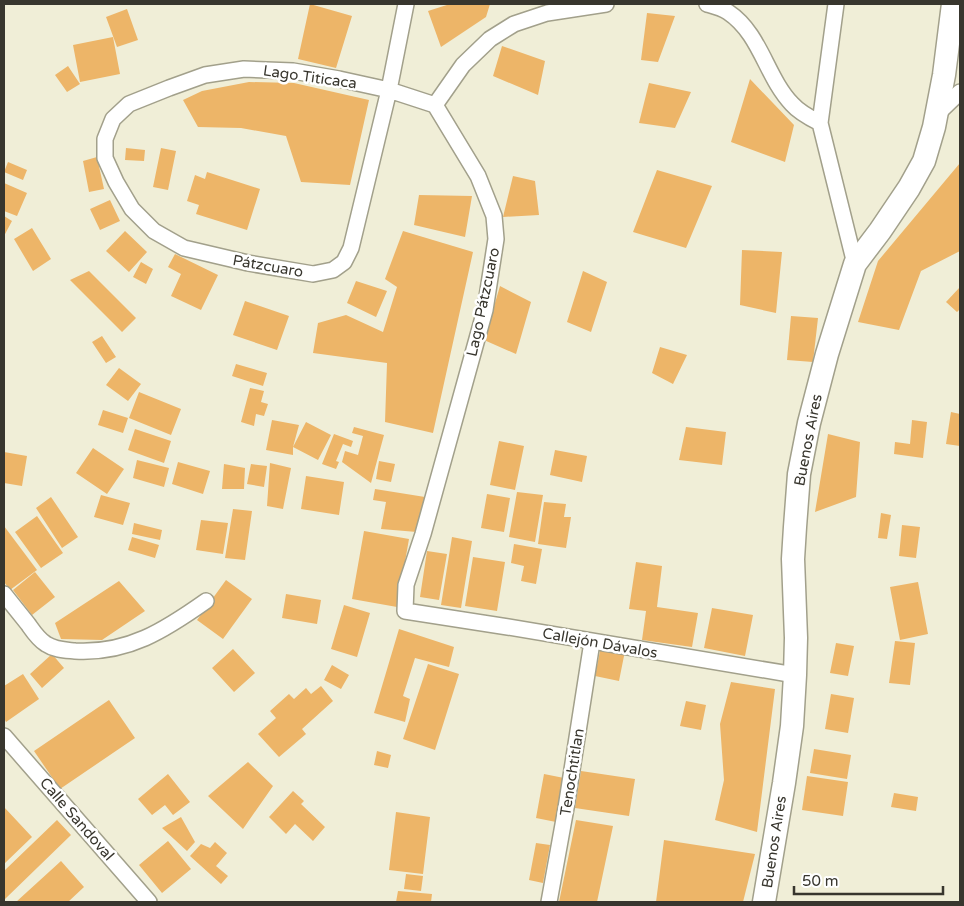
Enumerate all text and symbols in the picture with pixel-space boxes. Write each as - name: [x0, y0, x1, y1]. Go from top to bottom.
- street label: Lago Titicaca: [262, 62, 358, 92]
- street label: Lago Pátzcuaro: [463, 246, 503, 358]
- street label: Pátzcuaro: [231, 251, 305, 281]
- street label: Buenos Aires: [790, 392, 826, 488]
- street label: Callejón Dávalos: [541, 624, 659, 662]
- street label: Tenochtitlan: [556, 727, 588, 817]
- street label: Calle Sandoval: [36, 774, 118, 864]
- street label: Buenos Aires: [758, 795, 790, 889]
- scale bar: [794, 864, 943, 896]
- text: 50 m: [802, 872, 839, 890]

